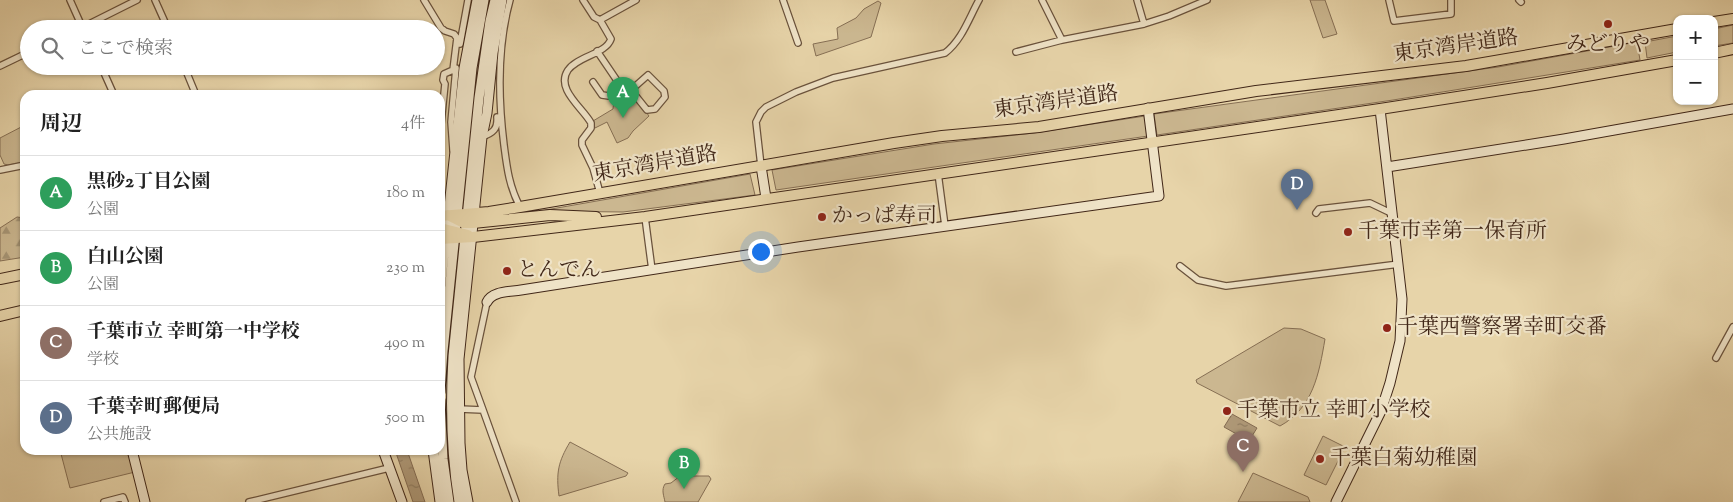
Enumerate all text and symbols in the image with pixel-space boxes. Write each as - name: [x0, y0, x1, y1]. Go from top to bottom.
- map controls: [1673, 15, 1718, 105]
- button: +: [1673, 15, 1718, 60]
- marker: みどりや: [1602, 18, 1614, 30]
- search box: [20, 20, 445, 75]
- street label: 東京湾岸道路: [1392, 23, 1520, 71]
- place label: みどりや: [1566, 30, 1650, 60]
- icon: search: [38, 34, 66, 62]
- text: ここで検索: [78, 36, 173, 63]
- button: −: [1673, 60, 1718, 105]
- pin: A: [607, 77, 639, 118]
- street label: 東京湾岸道路: [992, 79, 1120, 127]
- text: 周辺: [40, 110, 82, 140]
- text: 4件: [401, 113, 425, 136]
- street label: 東京湾岸道路: [590, 139, 720, 191]
- text: 黒砂2丁目公園: [87, 169, 210, 196]
- pin: D: [1281, 169, 1313, 210]
- text: A: [50, 182, 63, 205]
- text: 180 m: [386, 182, 425, 205]
- text: 公園: [87, 199, 119, 222]
- place label: かっぱ寿司: [832, 202, 937, 232]
- marker: かっぱ寿司: [816, 211, 828, 223]
- place label: 千葉市幸第一保育所: [1358, 217, 1547, 247]
- marker: 千葉市幸第一保育所: [1342, 226, 1354, 238]
- your location: [748, 239, 774, 265]
- text: 白山公園: [87, 244, 163, 271]
- place label: とんでん: [517, 256, 601, 286]
- text: B: [51, 257, 61, 280]
- text: 230 m: [386, 257, 425, 280]
- marker: とんでん: [501, 265, 513, 277]
- text: 公園: [87, 274, 119, 297]
- place label: 千葉西警察署幸町交番: [1397, 313, 1607, 343]
- text: 千葉市立 幸町第一中学校: [87, 319, 300, 346]
- marker: 千葉西警察署幸町交番: [1381, 322, 1393, 334]
- text: C: [50, 332, 62, 355]
- text: 490 m: [384, 332, 425, 355]
- text: 学校: [87, 349, 119, 372]
- text: 千葉幸町郵便局: [87, 394, 220, 421]
- place label: 千葉市立 幸町小学校: [1237, 396, 1430, 426]
- marker: 千葉市立 幸町小学校: [1221, 405, 1233, 417]
- text: D: [50, 407, 62, 430]
- text: 500 m: [386, 407, 425, 430]
- text: 公共施設: [87, 424, 151, 447]
- pin: C: [1227, 431, 1259, 472]
- place label: 千葉白菊幼稚園: [1330, 444, 1477, 474]
- pin: B: [668, 448, 700, 489]
- marker: 千葉白菊幼稚園: [1314, 453, 1326, 465]

